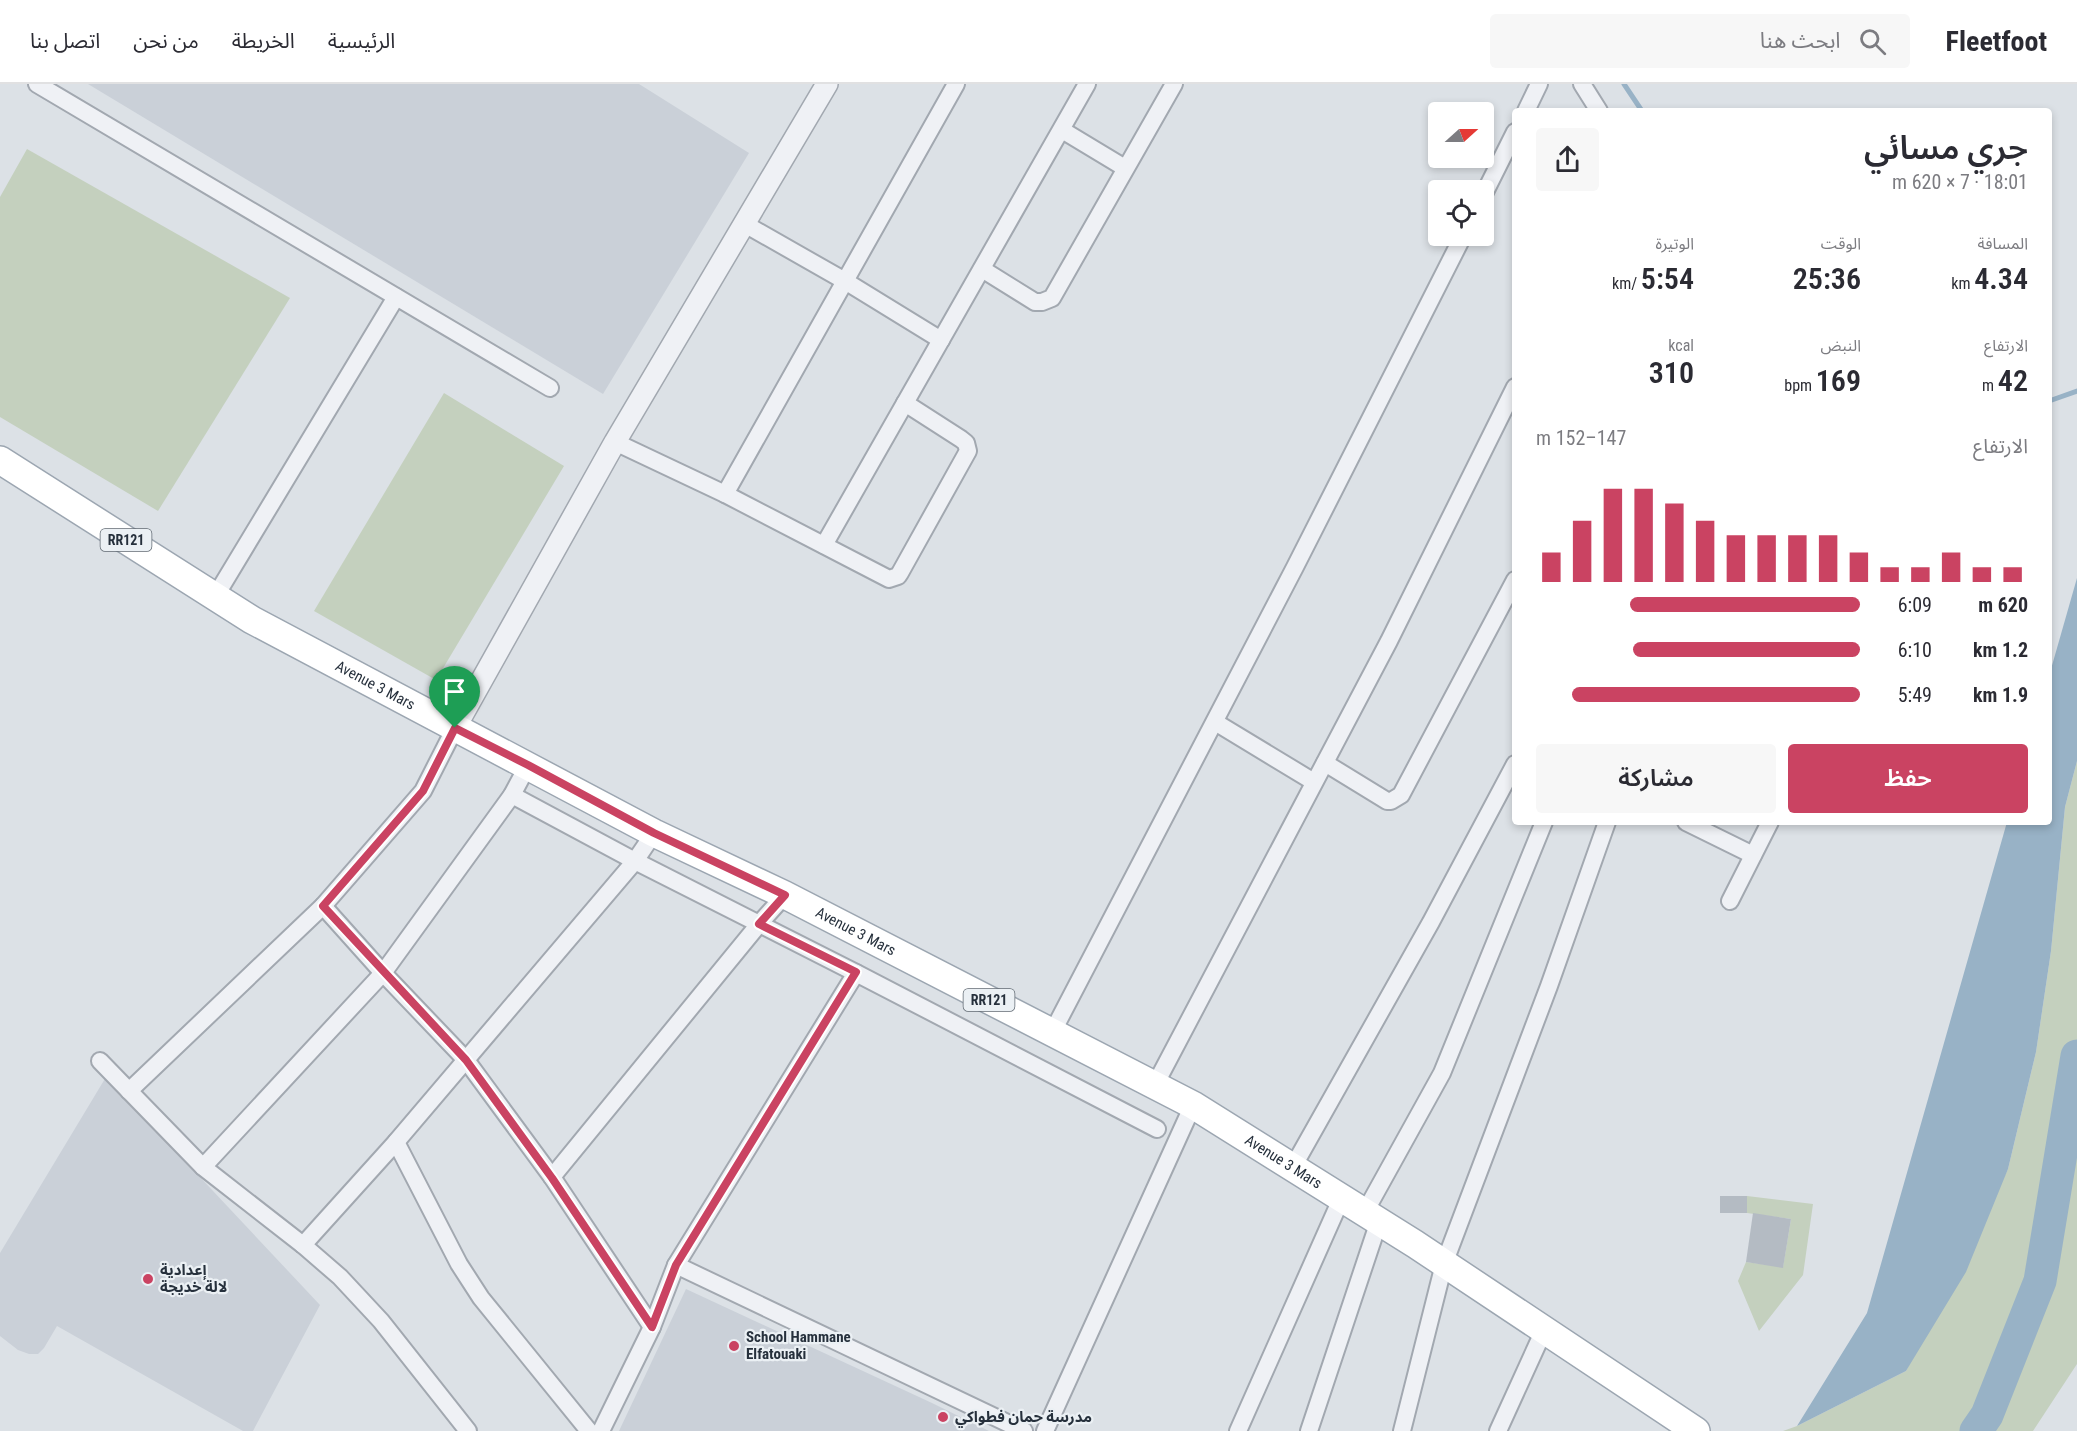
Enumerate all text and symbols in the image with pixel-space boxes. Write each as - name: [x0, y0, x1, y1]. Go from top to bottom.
- search box: [1490, 14, 1910, 68]
- icon: search: [1856, 25, 1889, 58]
- text: Fleetfoot: [1946, 25, 2047, 58]
- text: ابحث هنا: [1760, 28, 1841, 53]
- text: اتصل بنا: [30, 29, 100, 53]
- text: من نحن: [133, 29, 199, 53]
- text: الخريطة: [232, 29, 295, 53]
- text: الرئيسية: [328, 29, 395, 53]
- north arrow: [1428, 102, 1494, 168]
- map controls: [1428, 102, 1494, 246]
- button: share: [1536, 128, 1599, 191]
- text: جري مسائي: [1864, 128, 2028, 167]
- text: 18:01 · 7 × 620 m: [1892, 170, 2028, 194]
- button: locate: [1428, 180, 1494, 246]
- text: الوتيرة: [1656, 234, 1694, 253]
- text: الوقت: [1821, 234, 1861, 253]
- text: المسافة: [1978, 234, 2028, 253]
- text: 5:54: [1641, 261, 1694, 296]
- text: 25:36: [1793, 261, 1861, 296]
- text: 4.34: [1974, 261, 2028, 296]
- text: /km: [1612, 274, 1641, 293]
- text: km: [1951, 274, 1974, 293]
- text: kcal: [1668, 336, 1694, 355]
- text: النبض: [1820, 336, 1861, 355]
- text: الارتفاع: [1984, 336, 2028, 355]
- text: 310: [1649, 355, 1694, 390]
- text: 169: [1816, 363, 1861, 398]
- text: 42: [1998, 363, 2028, 398]
- text: bpm: [1784, 376, 1816, 395]
- text: m: [1982, 376, 1998, 395]
- text: 147–152 m: [1536, 426, 1626, 450]
- text: الارتفاع: [1973, 434, 2028, 458]
- road number: RR121: [100, 529, 152, 551]
- text: 6:09: [1898, 593, 1932, 617]
- text: 620 m: [1978, 593, 2028, 617]
- text: 6:10: [1898, 638, 1932, 662]
- text: 1.2 km: [1973, 638, 2028, 662]
- street label: Avenue 3 Mars: [332, 657, 418, 714]
- pin: [429, 666, 480, 728]
- icon: arrive: [438, 675, 471, 708]
- text: 5:49: [1898, 683, 1932, 707]
- text: 1.9 km: [1973, 683, 2028, 707]
- button: مشاركة: [1536, 744, 1776, 813]
- button: حفظ: [1788, 744, 2028, 813]
- street label: Avenue 3 Mars: [813, 903, 899, 960]
- road number: RR121: [964, 989, 1014, 1011]
- street label: Avenue 3 Mars: [1242, 1131, 1325, 1193]
- place label: إعدادية لالة خديجة: [160, 1261, 227, 1296]
- marker: إعدادية لالة خديجة: [141, 1272, 155, 1286]
- place label: School Hammane Elfatouaki: [746, 1328, 851, 1363]
- marker: School Hammane Elfatouaki: [727, 1339, 741, 1353]
- place label: مدرسة حمان فطواكي: [955, 1408, 1092, 1428]
- marker: مدرسة حمان فطواكي: [936, 1410, 950, 1424]

